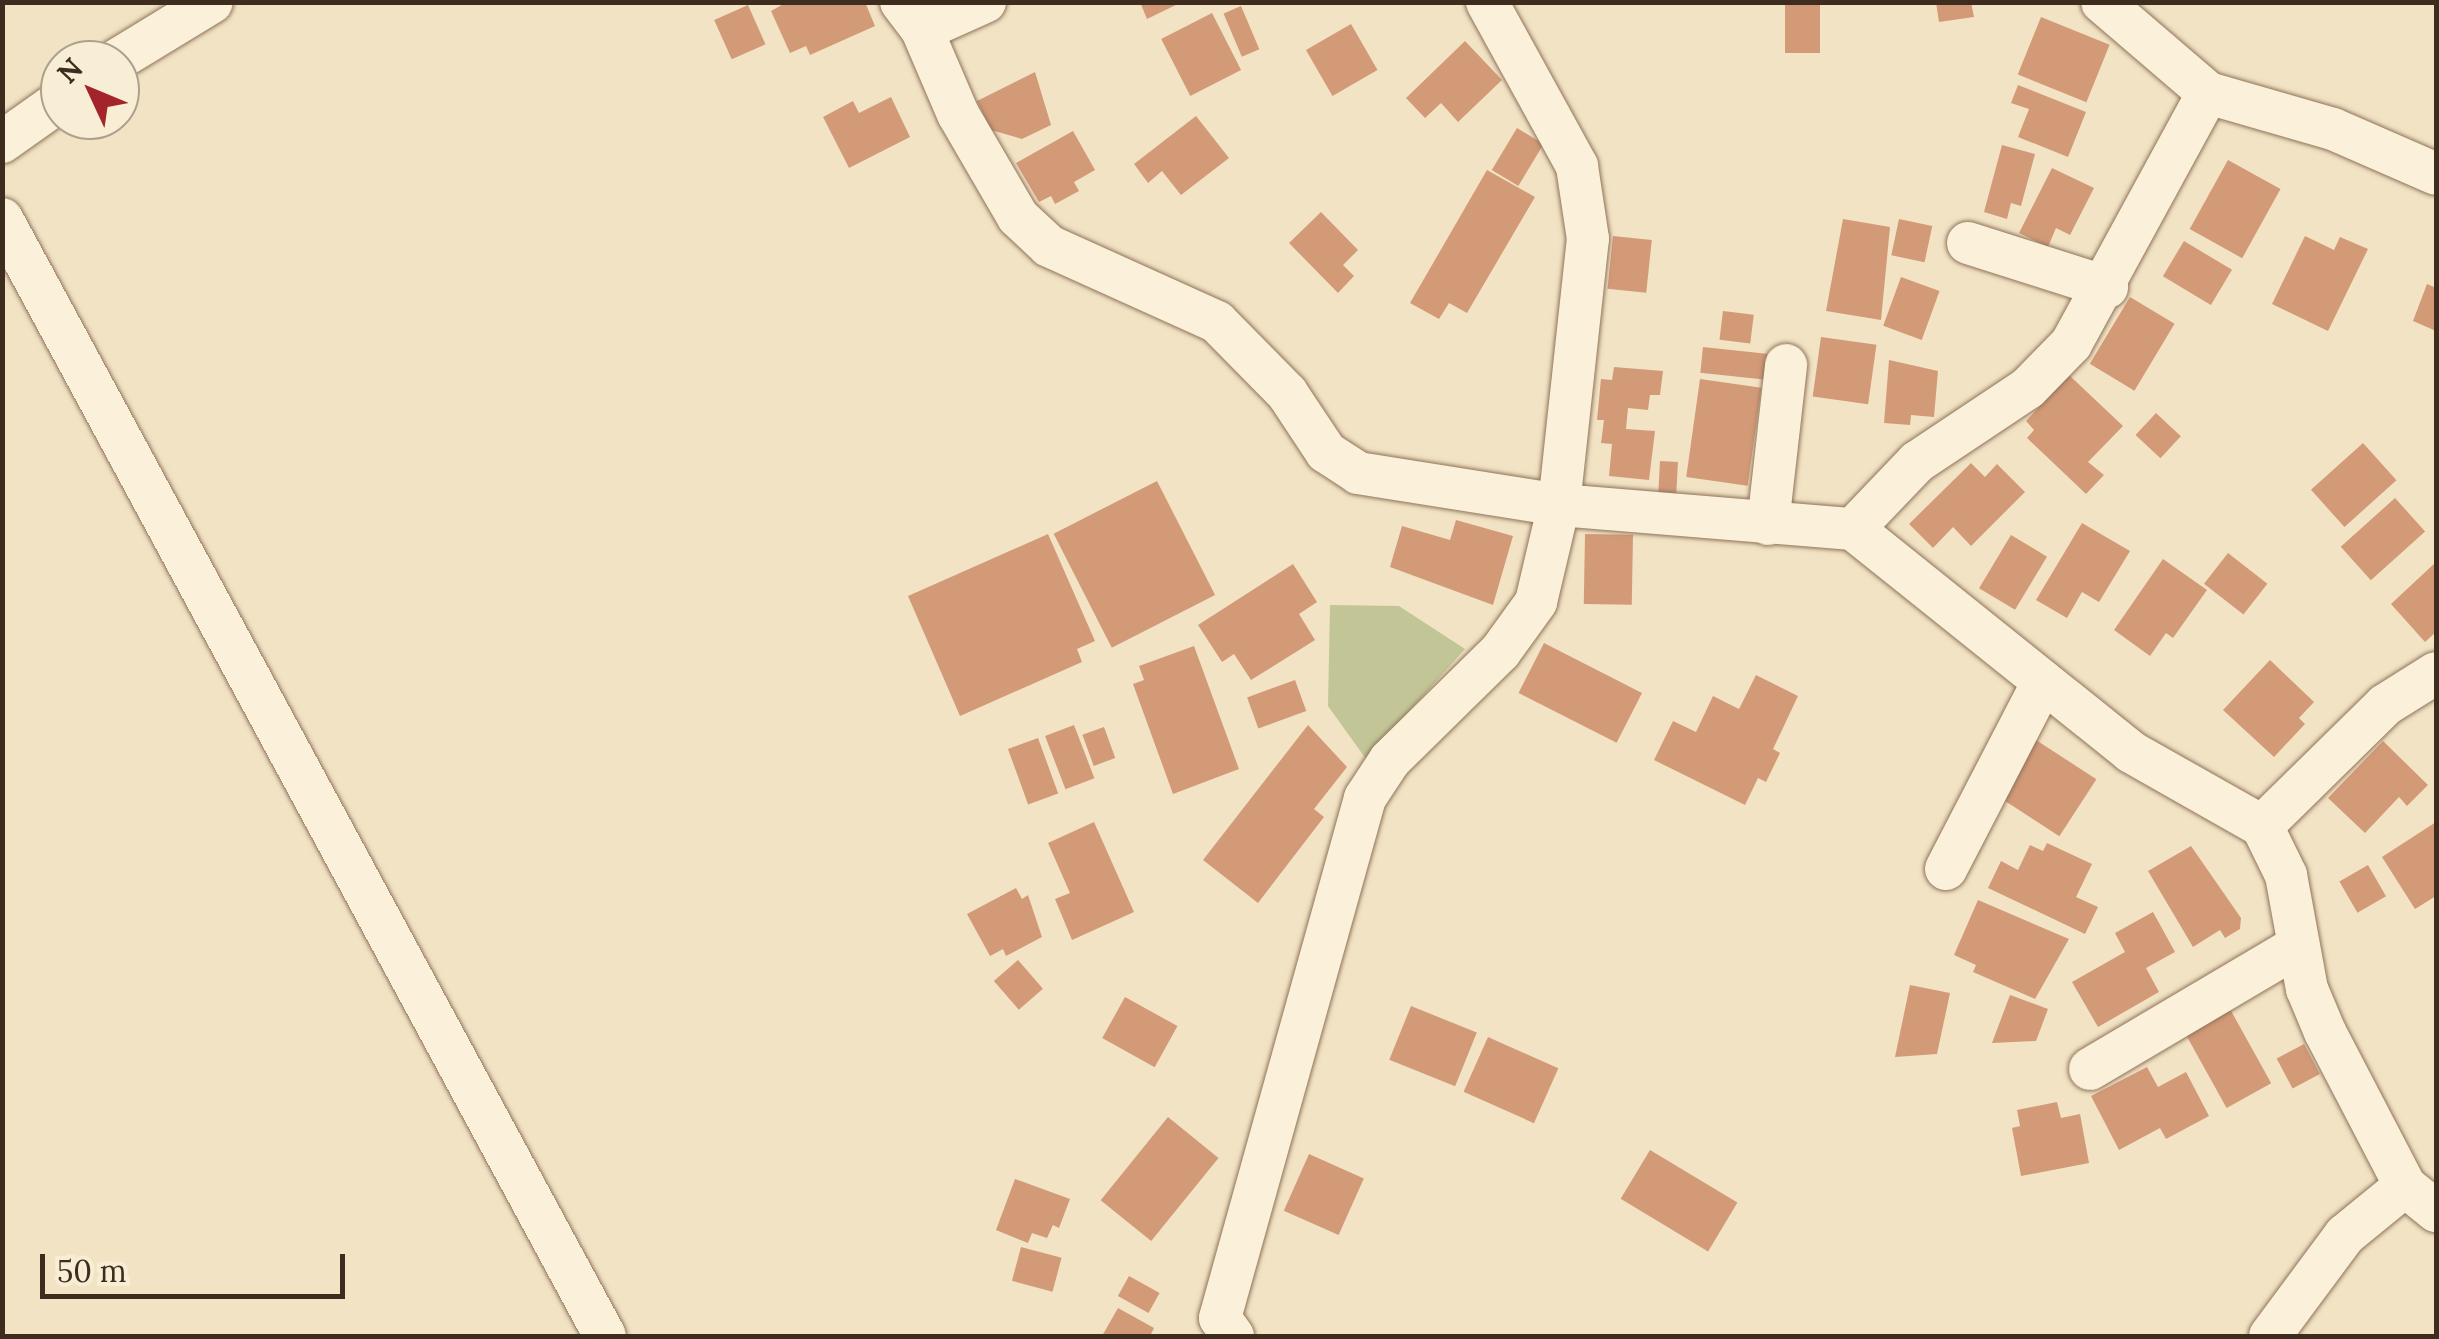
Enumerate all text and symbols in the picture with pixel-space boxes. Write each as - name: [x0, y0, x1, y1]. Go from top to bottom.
- north arrow: [40, 40, 140, 140]
- text: N: [49, 50, 90, 91]
- scale bar: [45, 1234, 350, 1296]
- text: 50 m: [57, 1252, 127, 1290]

